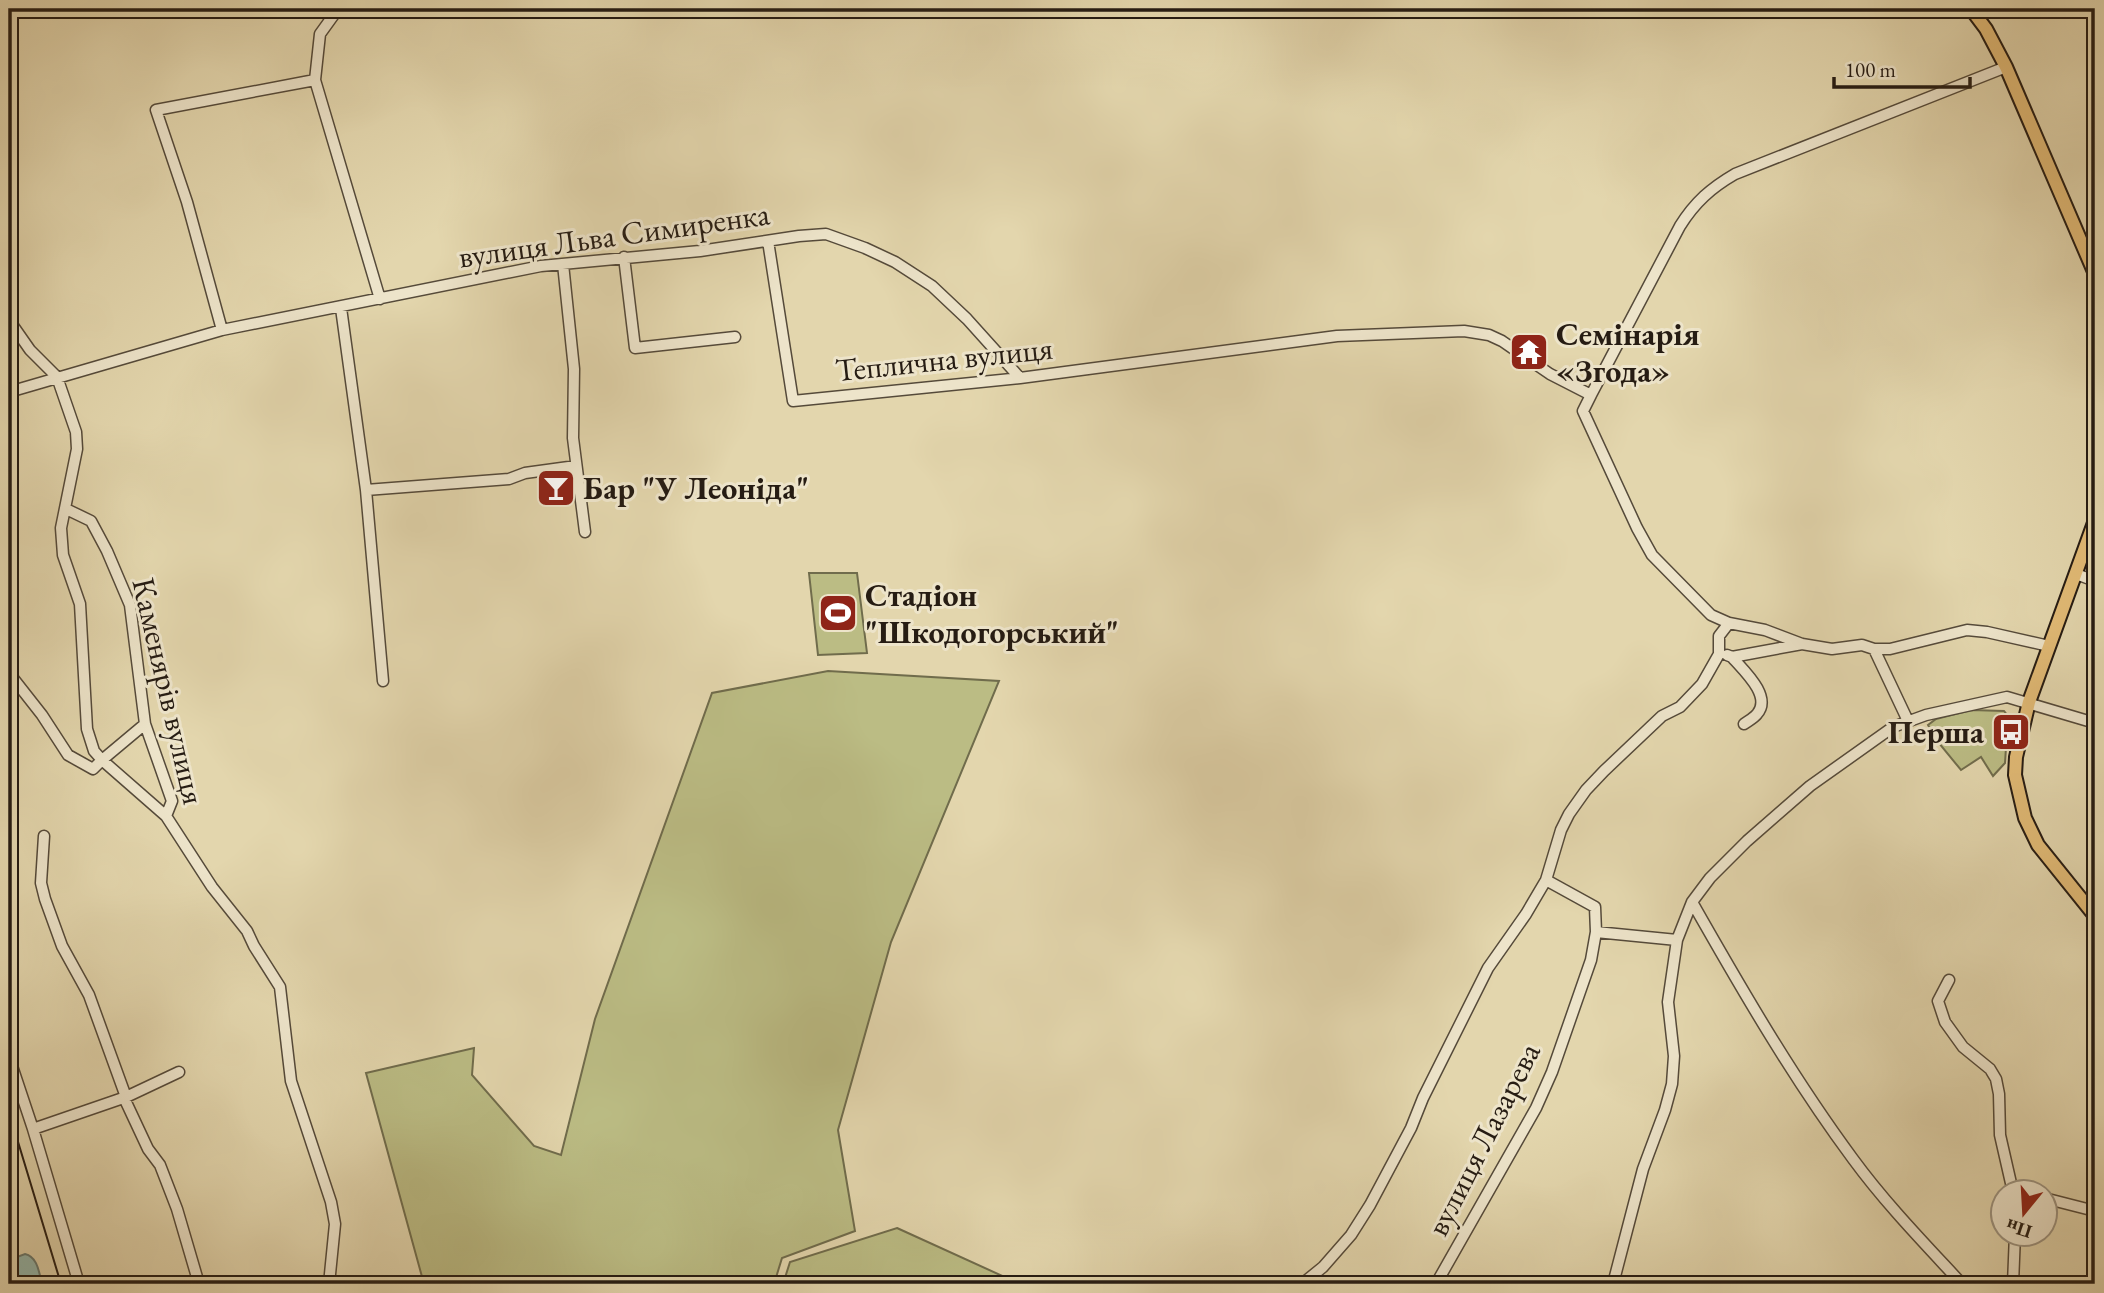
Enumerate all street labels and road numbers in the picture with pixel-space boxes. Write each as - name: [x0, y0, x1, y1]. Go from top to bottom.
- street label: вулиця Льва Симиренка: [456, 192, 772, 278]
- street label: Теплична вулиця: [833, 327, 1055, 391]
- street label: Каменярів вулиця: [123, 574, 215, 808]
- street label: вулиця Лазарева: [1416, 1035, 1550, 1243]

